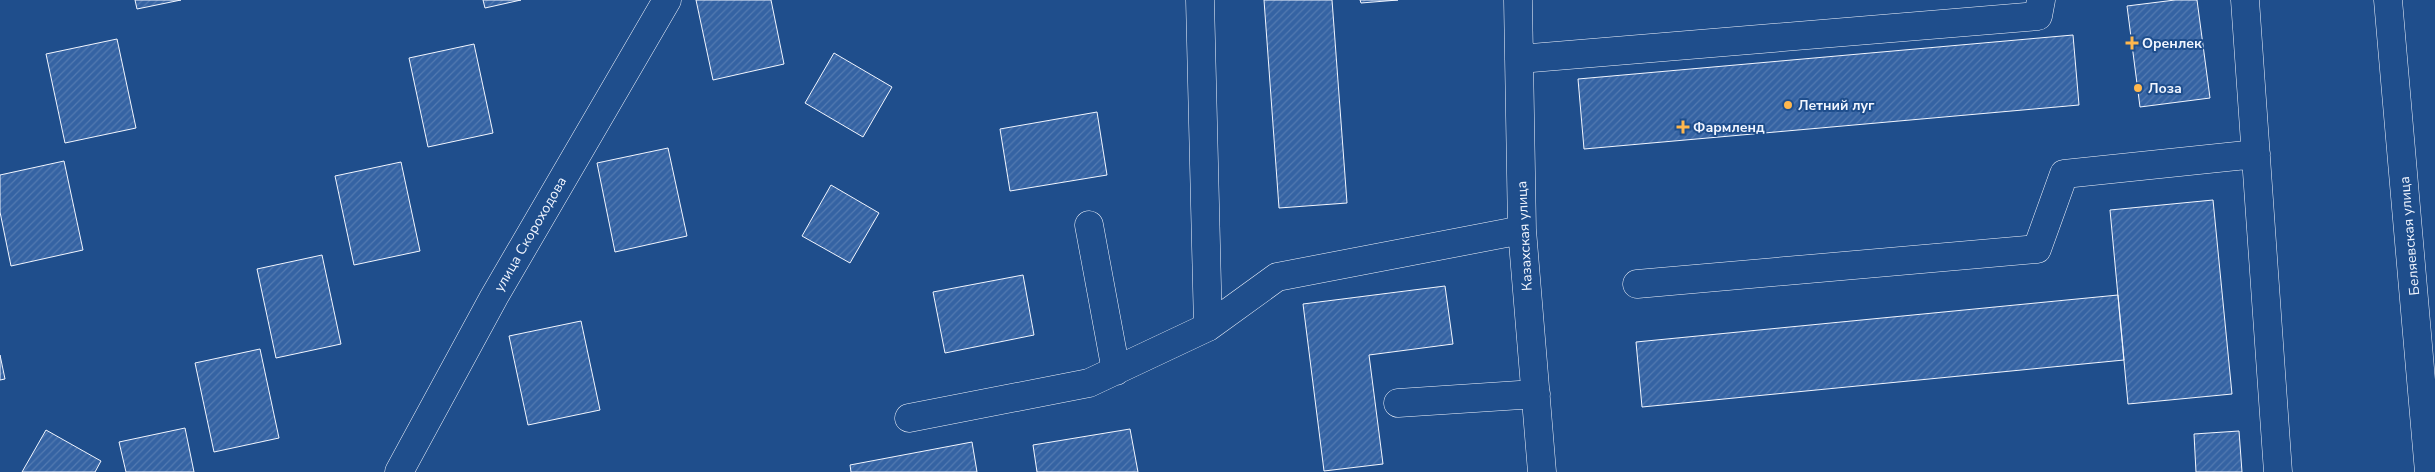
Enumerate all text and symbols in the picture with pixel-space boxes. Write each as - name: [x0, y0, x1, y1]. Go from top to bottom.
- place label: Оренлек: [2142, 34, 2202, 53]
- marker: Оренлек: [2126, 37, 2138, 49]
- place label: Лоза: [2148, 79, 2182, 98]
- marker: Лоза: [2132, 82, 2144, 94]
- place label: Летний луг: [1798, 96, 1875, 115]
- marker: Летний луг: [1782, 99, 1794, 111]
- place label: Фармленд: [1693, 118, 1765, 137]
- marker: Фармленд: [1677, 121, 1689, 133]
- street label: улица Скороходова: [490, 173, 571, 295]
- street label: Беляевская улица: [2395, 176, 2424, 296]
- street label: Казахская улица: [1512, 180, 1537, 291]

